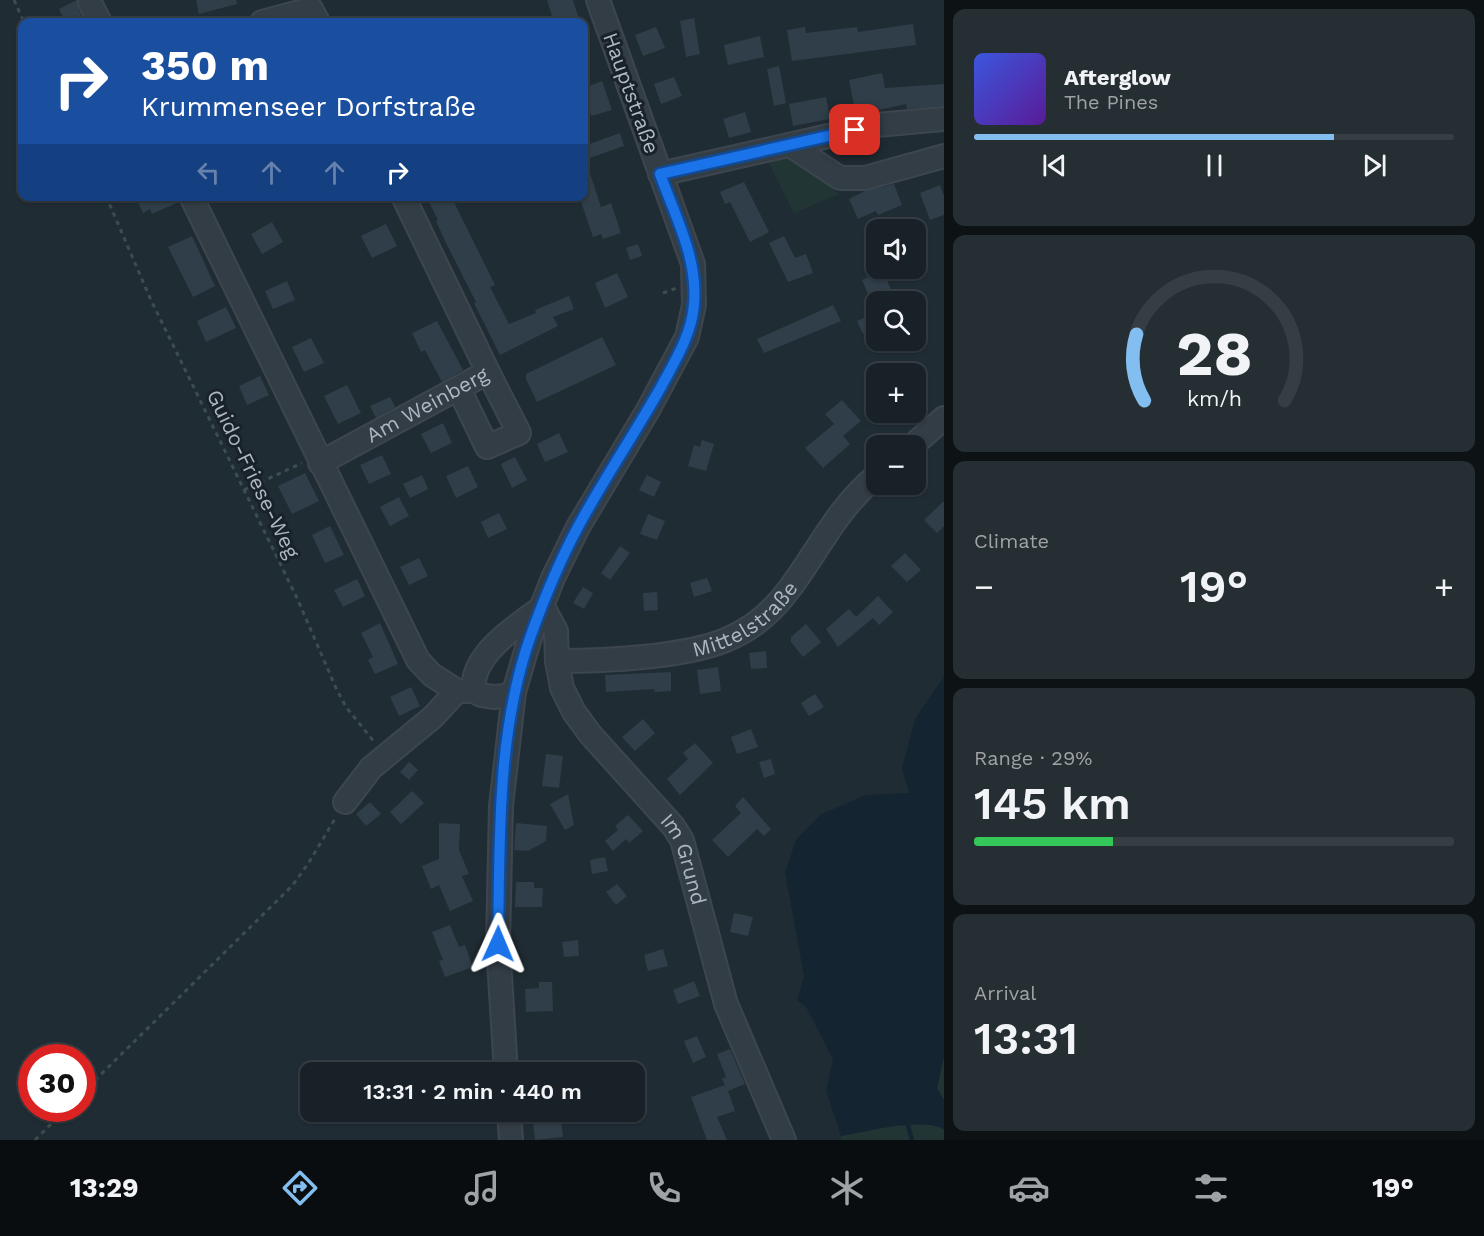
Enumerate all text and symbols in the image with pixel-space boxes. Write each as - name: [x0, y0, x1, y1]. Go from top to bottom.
- street label: Hauptstraße: [598, 29, 665, 157]
- text: 350 m: [141, 41, 269, 90]
- icon: right: [42, 42, 120, 120]
- text: Afterglow: [1064, 65, 1171, 90]
- text: The Pines: [1064, 90, 1158, 114]
- text: Krummenseer Dorfstraße: [141, 91, 476, 123]
- pin: [829, 104, 880, 155]
- icon: arrive: [838, 113, 871, 146]
- icon: previous: [1038, 149, 1071, 182]
- icon: pause: [1198, 149, 1231, 182]
- icon: next: [1358, 149, 1391, 182]
- icon: left: [192, 156, 225, 189]
- icon: ahead: [255, 156, 288, 189]
- icon: ahead: [318, 156, 351, 189]
- icon: right: [381, 156, 414, 189]
- map controls: [866, 219, 926, 495]
- button: sound: [866, 219, 926, 279]
- button: search: [866, 291, 926, 351]
- text: 28: [1176, 317, 1252, 390]
- street label: Am Weinberg: [362, 361, 493, 448]
- button: +: [866, 363, 926, 423]
- street label: Guido-Friese-Weg: [202, 385, 305, 563]
- text: km/h: [1186, 386, 1242, 411]
- button: −: [866, 435, 926, 495]
- text: Climate: [974, 529, 1049, 553]
- text: 19°: [1180, 560, 1248, 613]
- text: −: [974, 567, 994, 606]
- text: +: [1434, 567, 1454, 606]
- street label: Mittelstraße: [690, 576, 803, 662]
- text: Range · 29%: [974, 746, 1092, 770]
- text: 145 km: [974, 777, 1131, 830]
- street label: Im Grund: [655, 808, 712, 908]
- position arrow: [466, 912, 530, 976]
- text: Arrival: [974, 981, 1036, 1005]
- text: 13:31: [974, 1012, 1078, 1065]
- speed limit sign: 30: [18, 1044, 96, 1122]
- text: 13:31 · 2 min · 440 m: [363, 1079, 582, 1104]
- icon: directions: [279, 1167, 321, 1209]
- icon: music: [461, 1167, 503, 1209]
- icon: phone: [643, 1167, 685, 1209]
- icon: climate: [826, 1167, 868, 1209]
- icon: car: [1008, 1167, 1050, 1209]
- icon: filters: [1190, 1167, 1232, 1209]
- text: 13:29: [70, 1172, 139, 1204]
- text: 19°: [1372, 1172, 1414, 1204]

